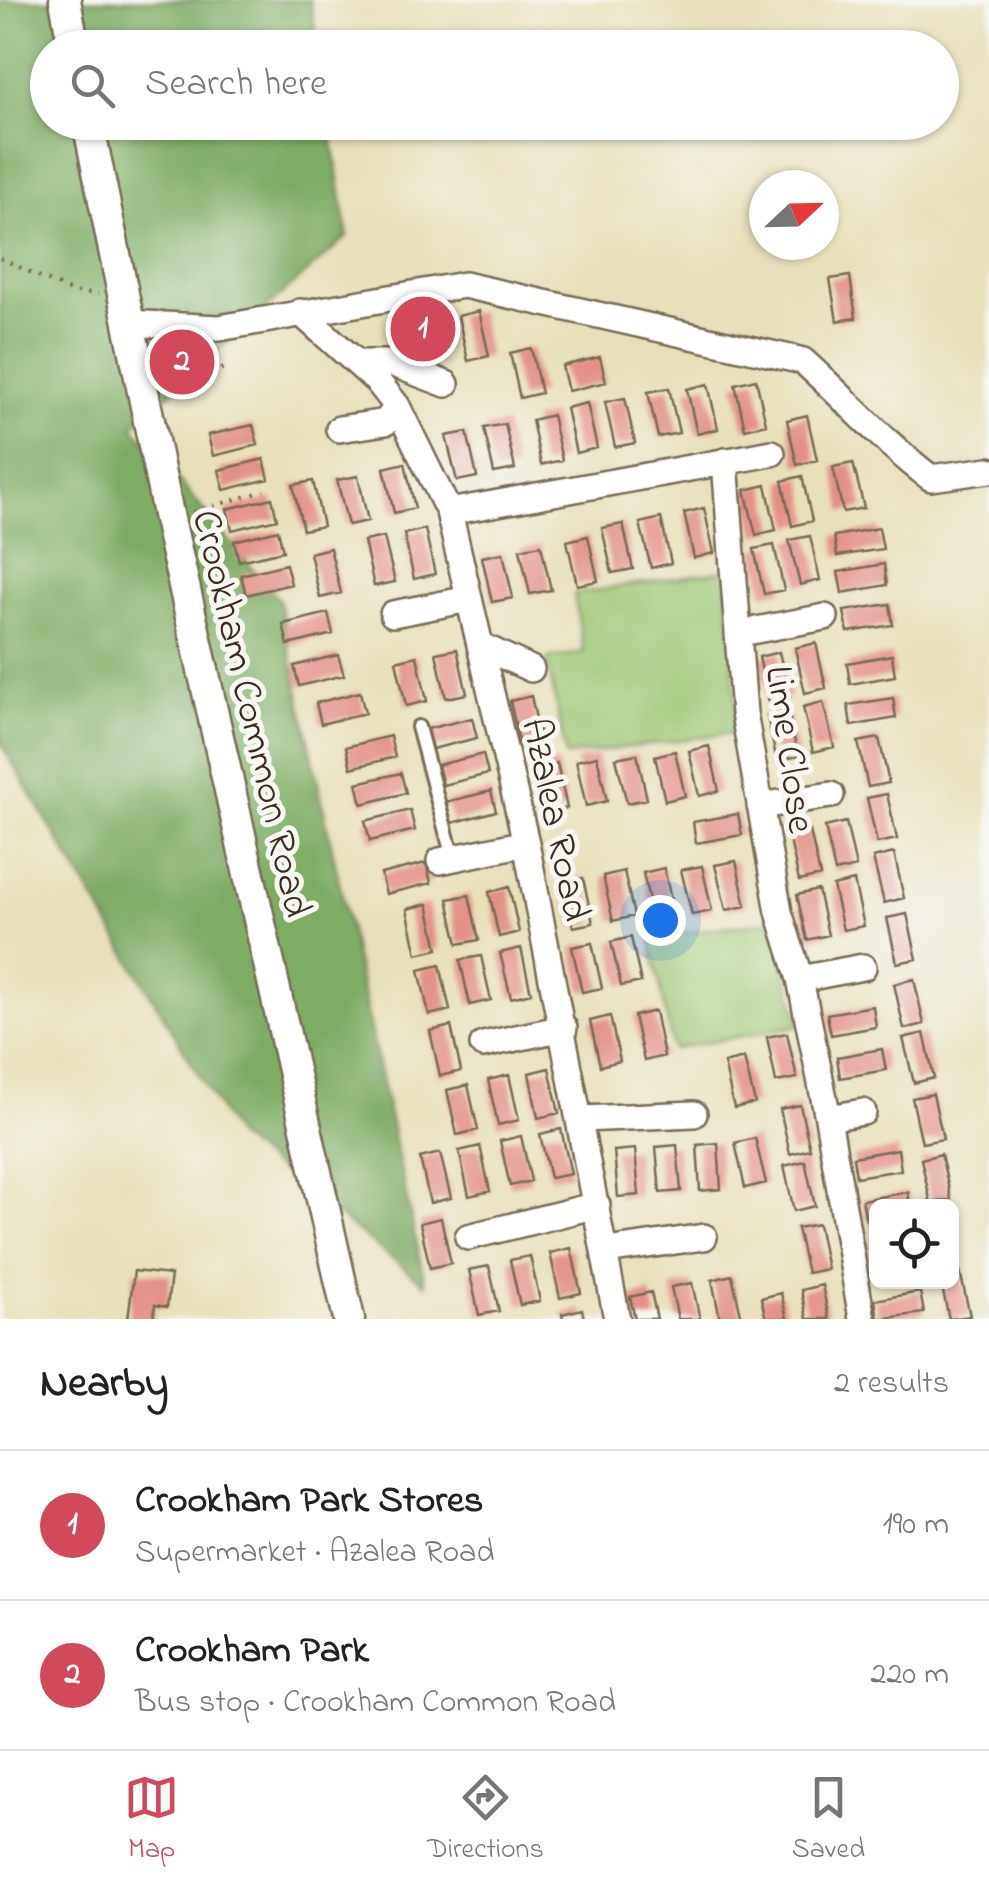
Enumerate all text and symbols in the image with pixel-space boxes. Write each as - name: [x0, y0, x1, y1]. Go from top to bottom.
- search box: [30, 30, 959, 140]
- text: Search here: [145, 57, 327, 113]
- icon: search: [65, 58, 120, 113]
- north arrow: [749, 170, 839, 260]
- pin: 1: [390, 292, 456, 366]
- pin: 2: [150, 324, 214, 400]
- street label: Crookham Common Road: [174, 505, 325, 923]
- street label: Lime Close: [747, 662, 829, 837]
- street label: Azalea Road: [503, 713, 604, 927]
- your location: [635, 895, 686, 946]
- map controls: [869, 1199, 959, 1289]
- button: locate: [869, 1199, 959, 1289]
- text: Nearby: [40, 1354, 168, 1415]
- text: 2 results: [834, 1361, 949, 1408]
- text: Crookham Park Stores: [135, 1474, 483, 1530]
- text: 1: [67, 1502, 78, 1549]
- text: 190 m: [883, 1502, 949, 1549]
- text: Supermarket · Azalea Road: [135, 1530, 494, 1577]
- text: Crookham Park: [135, 1624, 369, 1680]
- text: 2: [65, 1652, 80, 1699]
- text: 220 m: [871, 1652, 949, 1699]
- text: Bus stop · Crookham Common Road: [135, 1680, 616, 1727]
- tab: Map: [124, 1770, 179, 1871]
- tab: Directions: [427, 1770, 544, 1871]
- tab: Saved: [792, 1770, 865, 1871]

